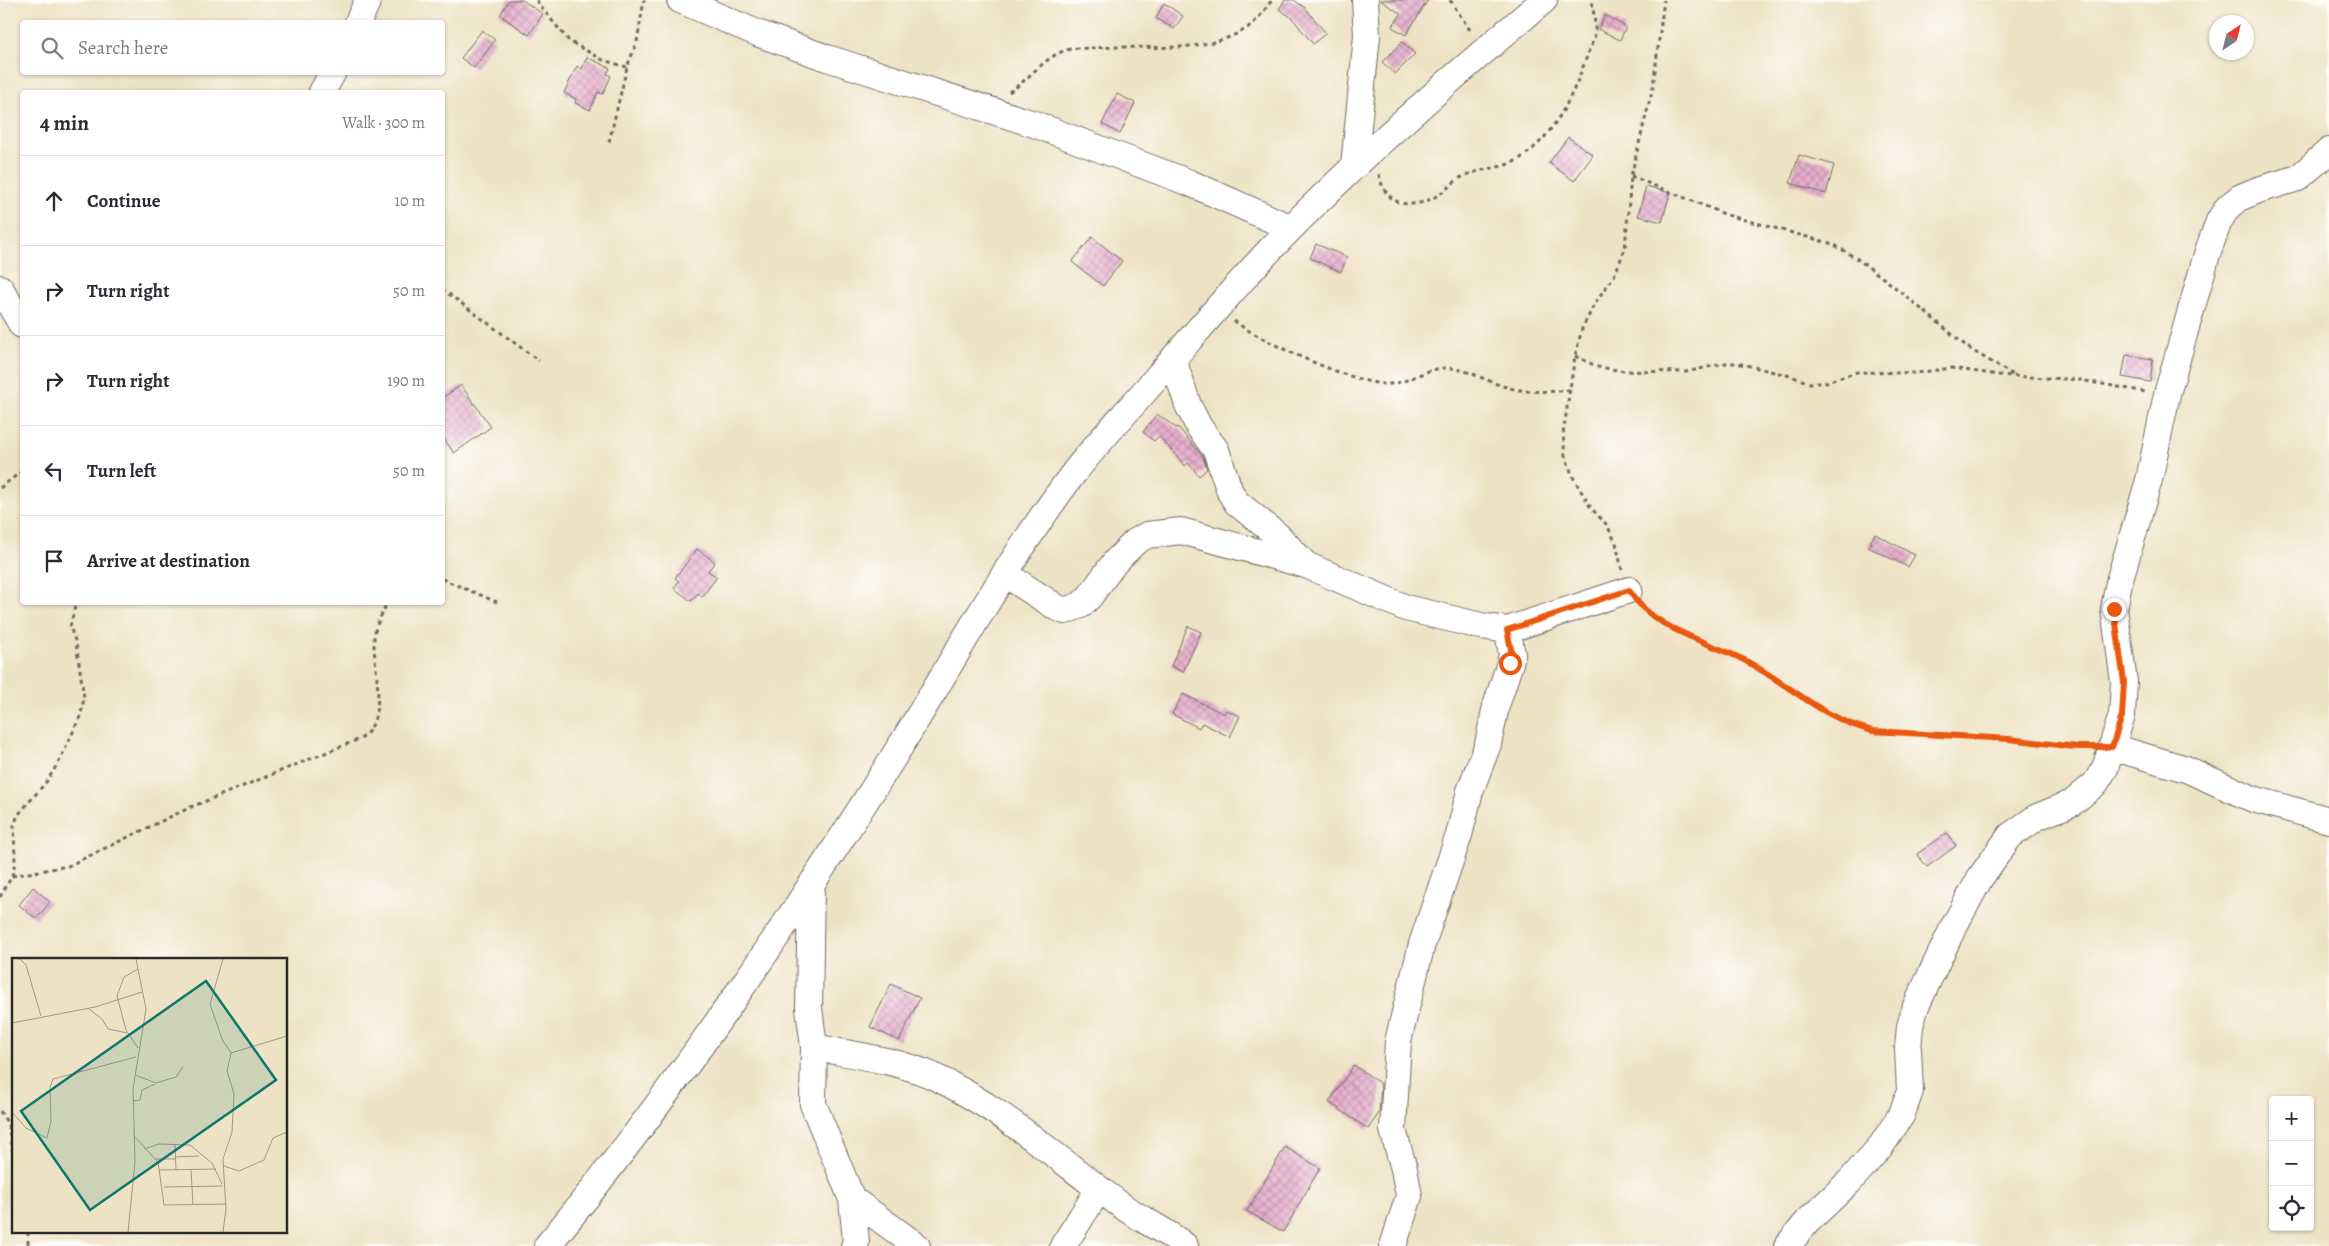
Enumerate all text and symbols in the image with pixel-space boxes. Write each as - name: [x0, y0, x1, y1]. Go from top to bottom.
- north arrow: [2209, 15, 2254, 60]
- search box: [20, 20, 445, 75]
- icon: search: [38, 34, 66, 62]
- text: Search here: [78, 35, 168, 61]
- text: 4 min: [40, 109, 89, 137]
- text: Walk · 300 m: [342, 112, 425, 134]
- icon: ahead: [40, 187, 68, 215]
- text: Continue: [87, 188, 161, 214]
- text: 10 m: [395, 190, 425, 212]
- icon: right: [40, 277, 68, 305]
- text: Turn right: [87, 278, 169, 304]
- text: 50 m: [393, 280, 425, 302]
- icon: right: [40, 367, 68, 395]
- text: Turn right: [87, 368, 169, 394]
- text: 190 m: [387, 370, 425, 392]
- icon: left: [40, 457, 68, 485]
- text: Turn left: [87, 458, 156, 484]
- text: 50 m: [393, 460, 425, 482]
- icon: arrive: [40, 547, 68, 575]
- text: Arrive at destination: [87, 548, 250, 574]
- route end: [2103, 598, 2126, 621]
- route start: [1499, 652, 1522, 675]
- inset map: [12, 958, 288, 1234]
- map controls: [2269, 1096, 2314, 1231]
- button: +: [2269, 1096, 2314, 1141]
- button: −: [2269, 1141, 2314, 1186]
- button: locate: [2269, 1186, 2314, 1231]

